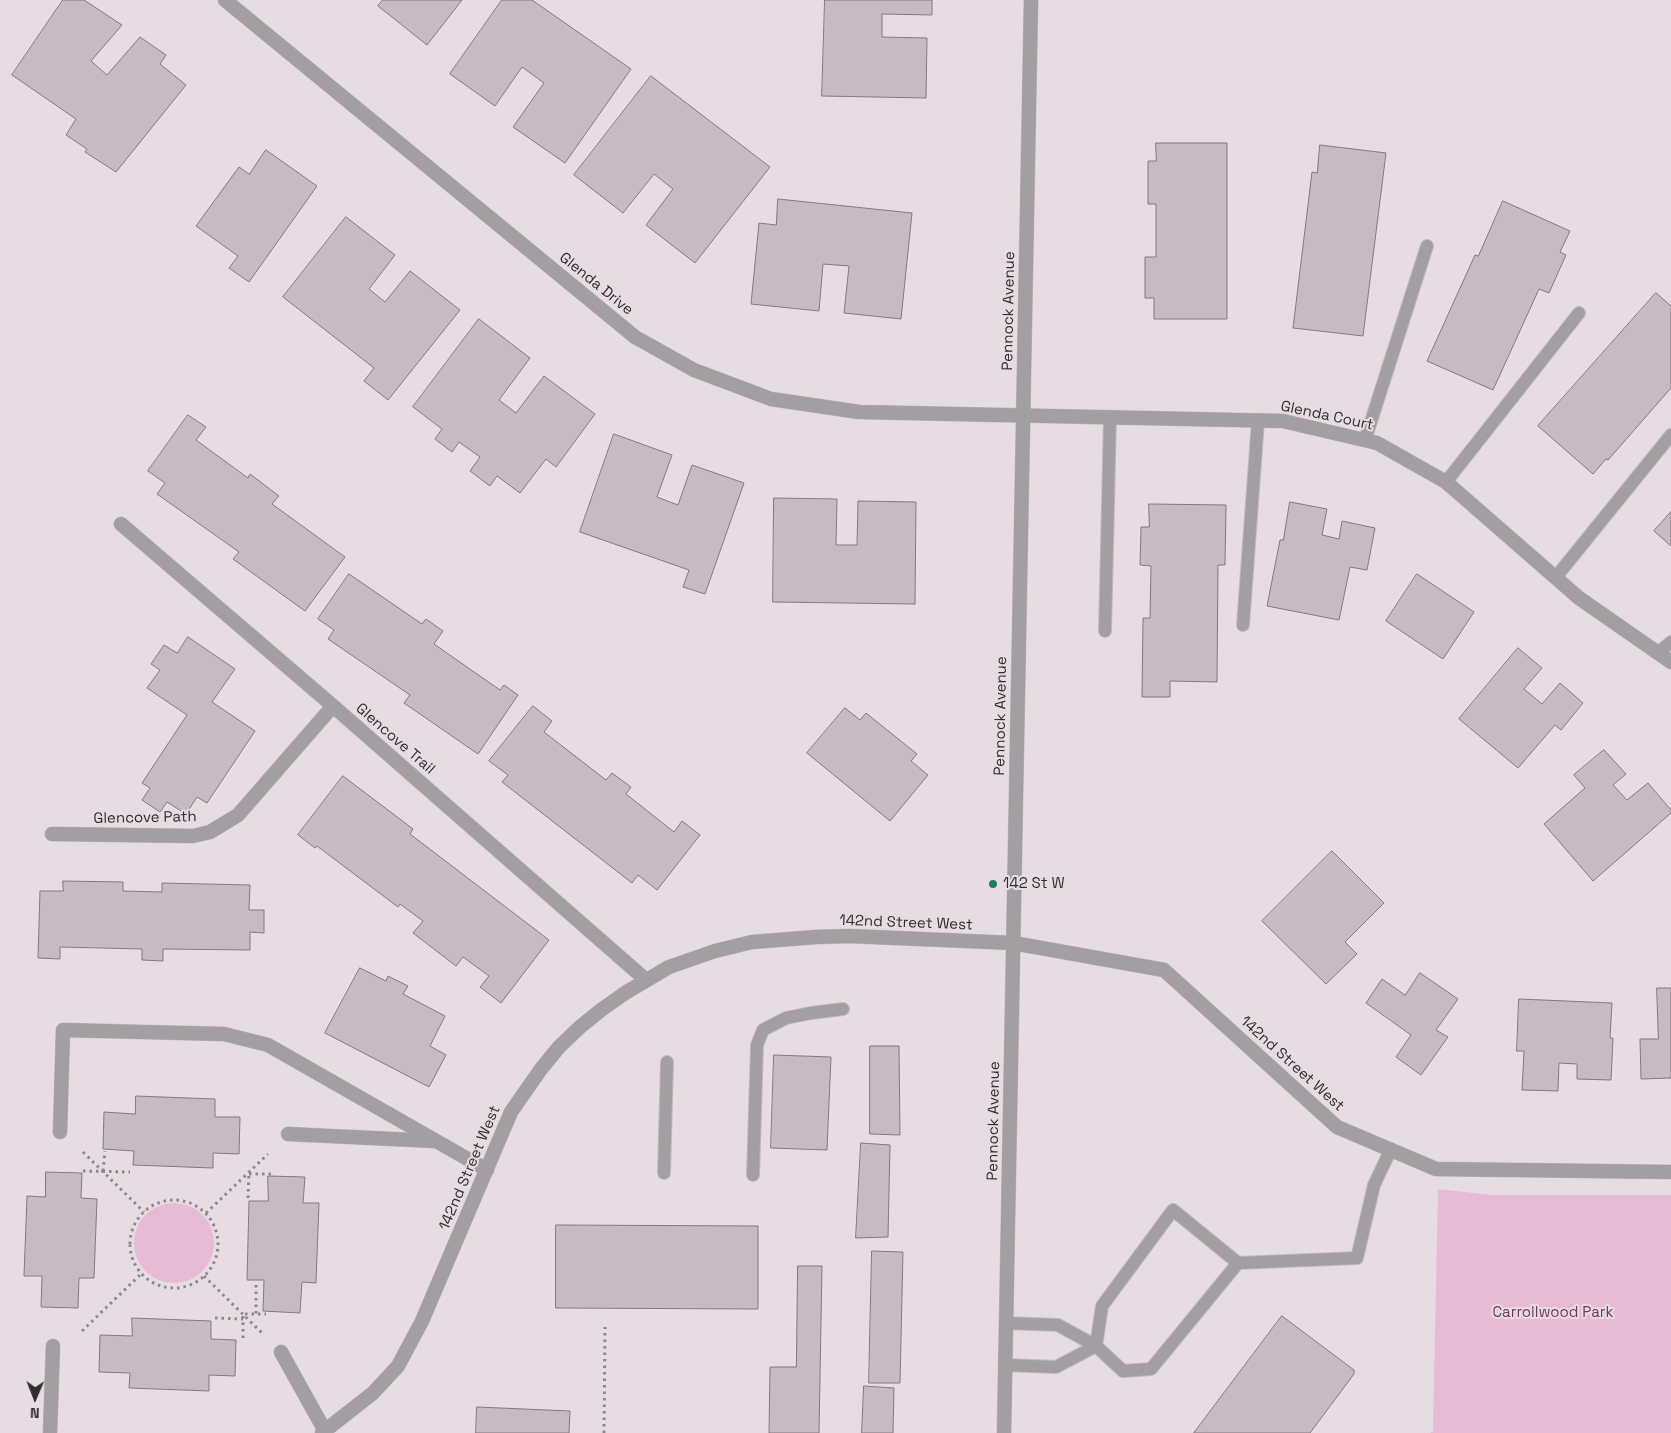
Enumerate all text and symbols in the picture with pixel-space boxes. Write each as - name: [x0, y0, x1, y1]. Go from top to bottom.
- street label: Glenda Drive: [555, 249, 637, 319]
- street label: Pennock Avenue: [999, 251, 1019, 371]
- street label: Glenda Court: [1279, 397, 1375, 435]
- street label: Pennock Avenue: [991, 656, 1011, 776]
- street label: Glencove Trail: [352, 700, 438, 778]
- street label: Glencove Path: [93, 808, 197, 828]
- place label: 142 St W: [1003, 875, 1065, 893]
- marker: 142 St W: [987, 878, 999, 890]
- street label: 142nd Street West: [839, 912, 973, 934]
- street label: 142nd Street West: [1236, 1013, 1348, 1115]
- street label: Pennock Avenue: [984, 1061, 1004, 1181]
- street label: 142nd Street West: [436, 1103, 504, 1233]
- park label: Carrollwood Park: [1492, 1304, 1614, 1322]
- north arrow: [10, 1373, 60, 1423]
- text: N: [30, 1404, 40, 1422]

